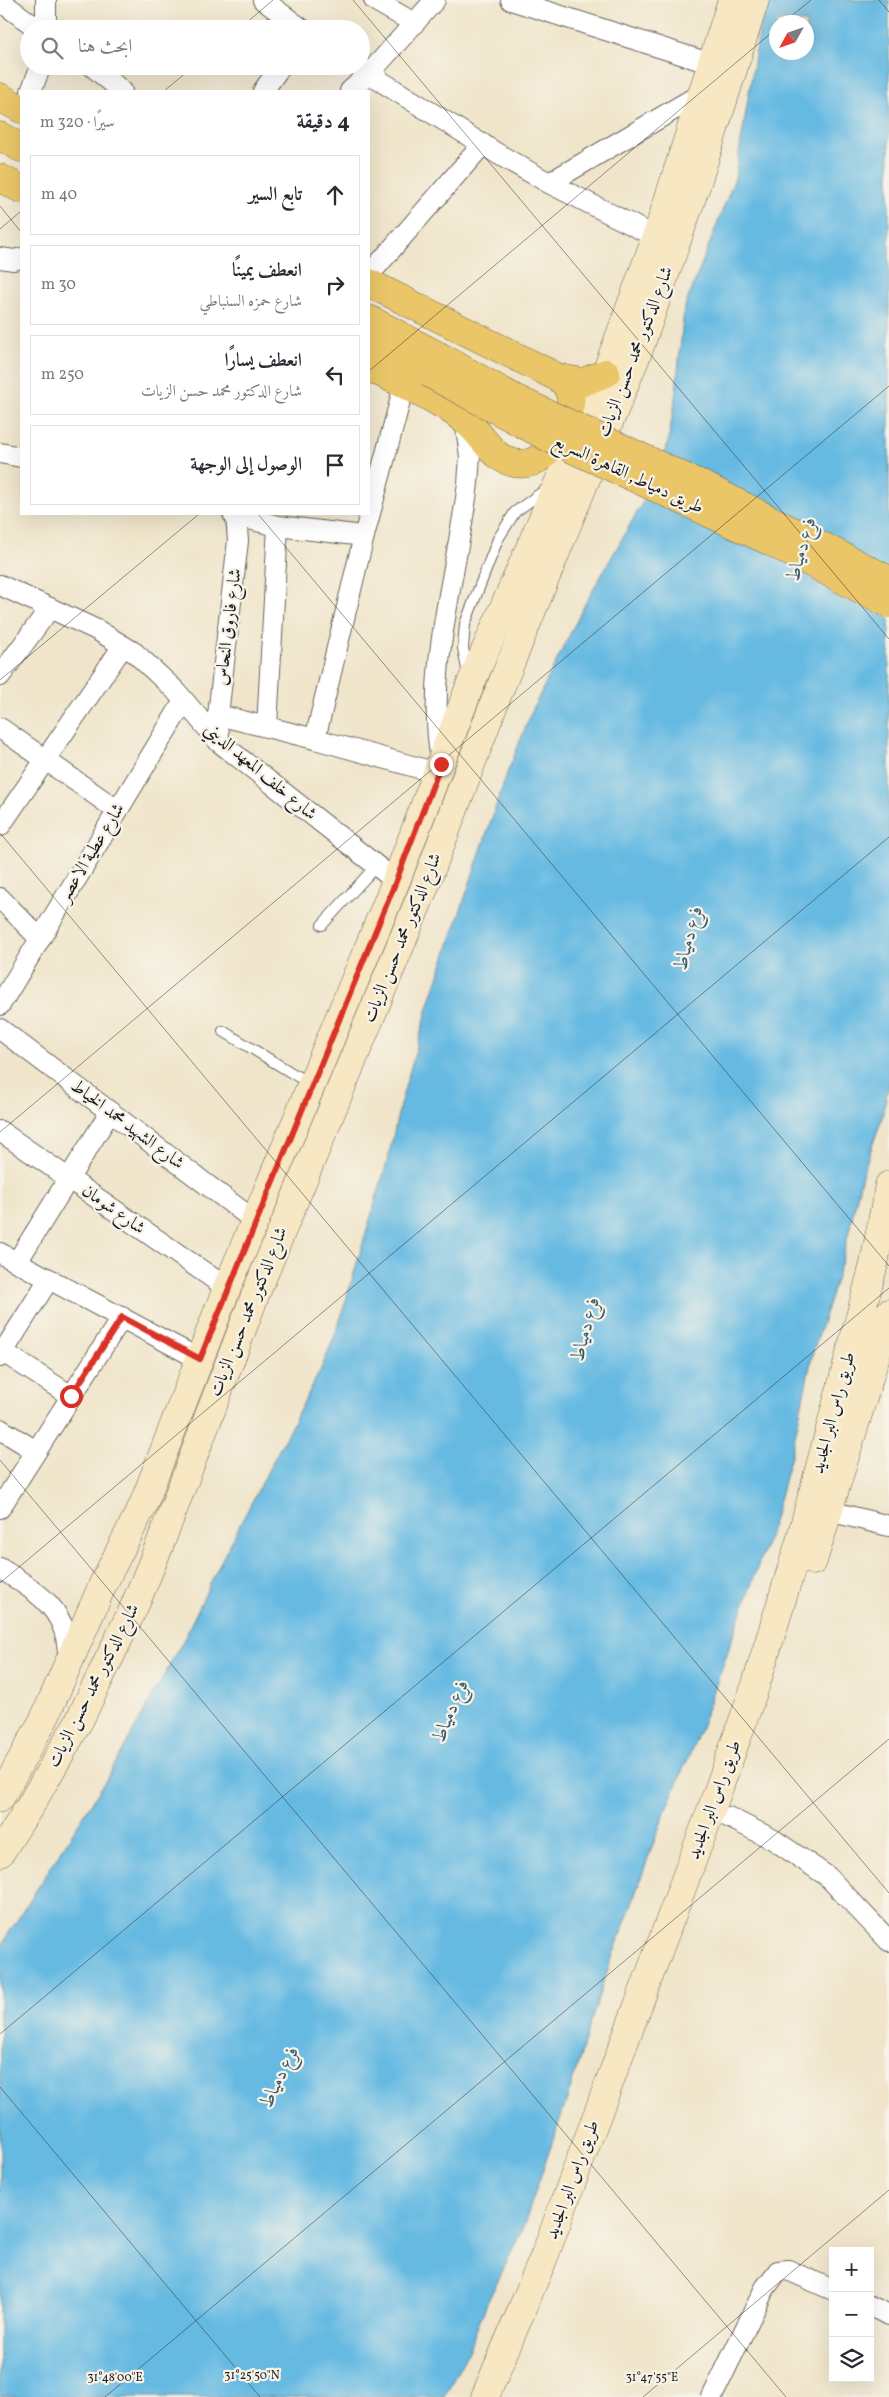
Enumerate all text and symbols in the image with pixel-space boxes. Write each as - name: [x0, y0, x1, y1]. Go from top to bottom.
- north arrow: [769, 15, 814, 60]
- search box: [20, 20, 370, 75]
- icon: search: [38, 34, 66, 62]
- text: ابحث هنا: [78, 34, 132, 60]
- text: 4 دقيقة: [296, 108, 350, 137]
- text: سيرًا · 320 m: [40, 112, 115, 134]
- icon: ahead: [321, 181, 349, 209]
- text: تابع السير: [249, 182, 302, 208]
- text: 40 m: [41, 184, 77, 206]
- text: انعطف يمينًا: [232, 258, 302, 284]
- street label: شارع الدكتور محمد حسن الزيات: [592, 263, 681, 441]
- icon: right: [321, 271, 349, 299]
- text: 30 m: [41, 274, 76, 296]
- text: شارع حمزه السنباطي: [199, 291, 302, 313]
- text: انعطف يسارًا: [224, 348, 302, 374]
- icon: left: [321, 361, 349, 389]
- text: 250 m: [41, 364, 84, 386]
- text: شارع الدكتور محمد حسن الزيات: [141, 381, 302, 403]
- street label: طريق دمياط, القاهرة السريع: [548, 429, 707, 523]
- icon: arrive: [321, 451, 349, 479]
- text: الوصول إلى الوجهة: [190, 452, 302, 478]
- water label: فرع دمياط: [780, 514, 825, 584]
- street label: شارع فاروق النحاس: [209, 567, 250, 687]
- street label: شارع خلف المعهد الديني: [197, 717, 322, 828]
- route end: [430, 753, 453, 776]
- street label: شارع عطية الاعصر: [52, 799, 132, 909]
- street label: شارع الدكتور محمد حسن الزيات: [357, 849, 449, 1027]
- water label: فرع دمياط: [668, 903, 711, 973]
- street label: شارع الشهيد محمد الخياط: [64, 1074, 189, 1177]
- street label: شارع شومان: [75, 1179, 150, 1242]
- street label: شارع الدكتور محمد حسن الزيات: [203, 1223, 295, 1401]
- water label: فرع دمياط: [565, 1294, 608, 1364]
- street label: طريق راس البر الجديد: [806, 1349, 862, 1477]
- route start: [60, 1385, 83, 1408]
- street label: شارع الدكتور محمد حسن الزيات: [42, 1600, 147, 1773]
- water label: فرع دمياط: [426, 1676, 477, 1747]
- street label: طريق راس البر الجديد: [682, 1737, 748, 1863]
- water label: فرع دمياط: [254, 2042, 307, 2113]
- street label: طريق راس البر الجديد: [540, 2117, 606, 2243]
- map controls: [829, 2247, 874, 2382]
- button: +: [829, 2247, 874, 2292]
- button: −: [829, 2292, 874, 2337]
- button: layers: [829, 2337, 874, 2382]
- text: 31°25'50"N: [224, 2368, 280, 2384]
- text: 31°48'00"E: [87, 2370, 143, 2386]
- text: 31°47'55"E: [626, 2370, 678, 2386]

